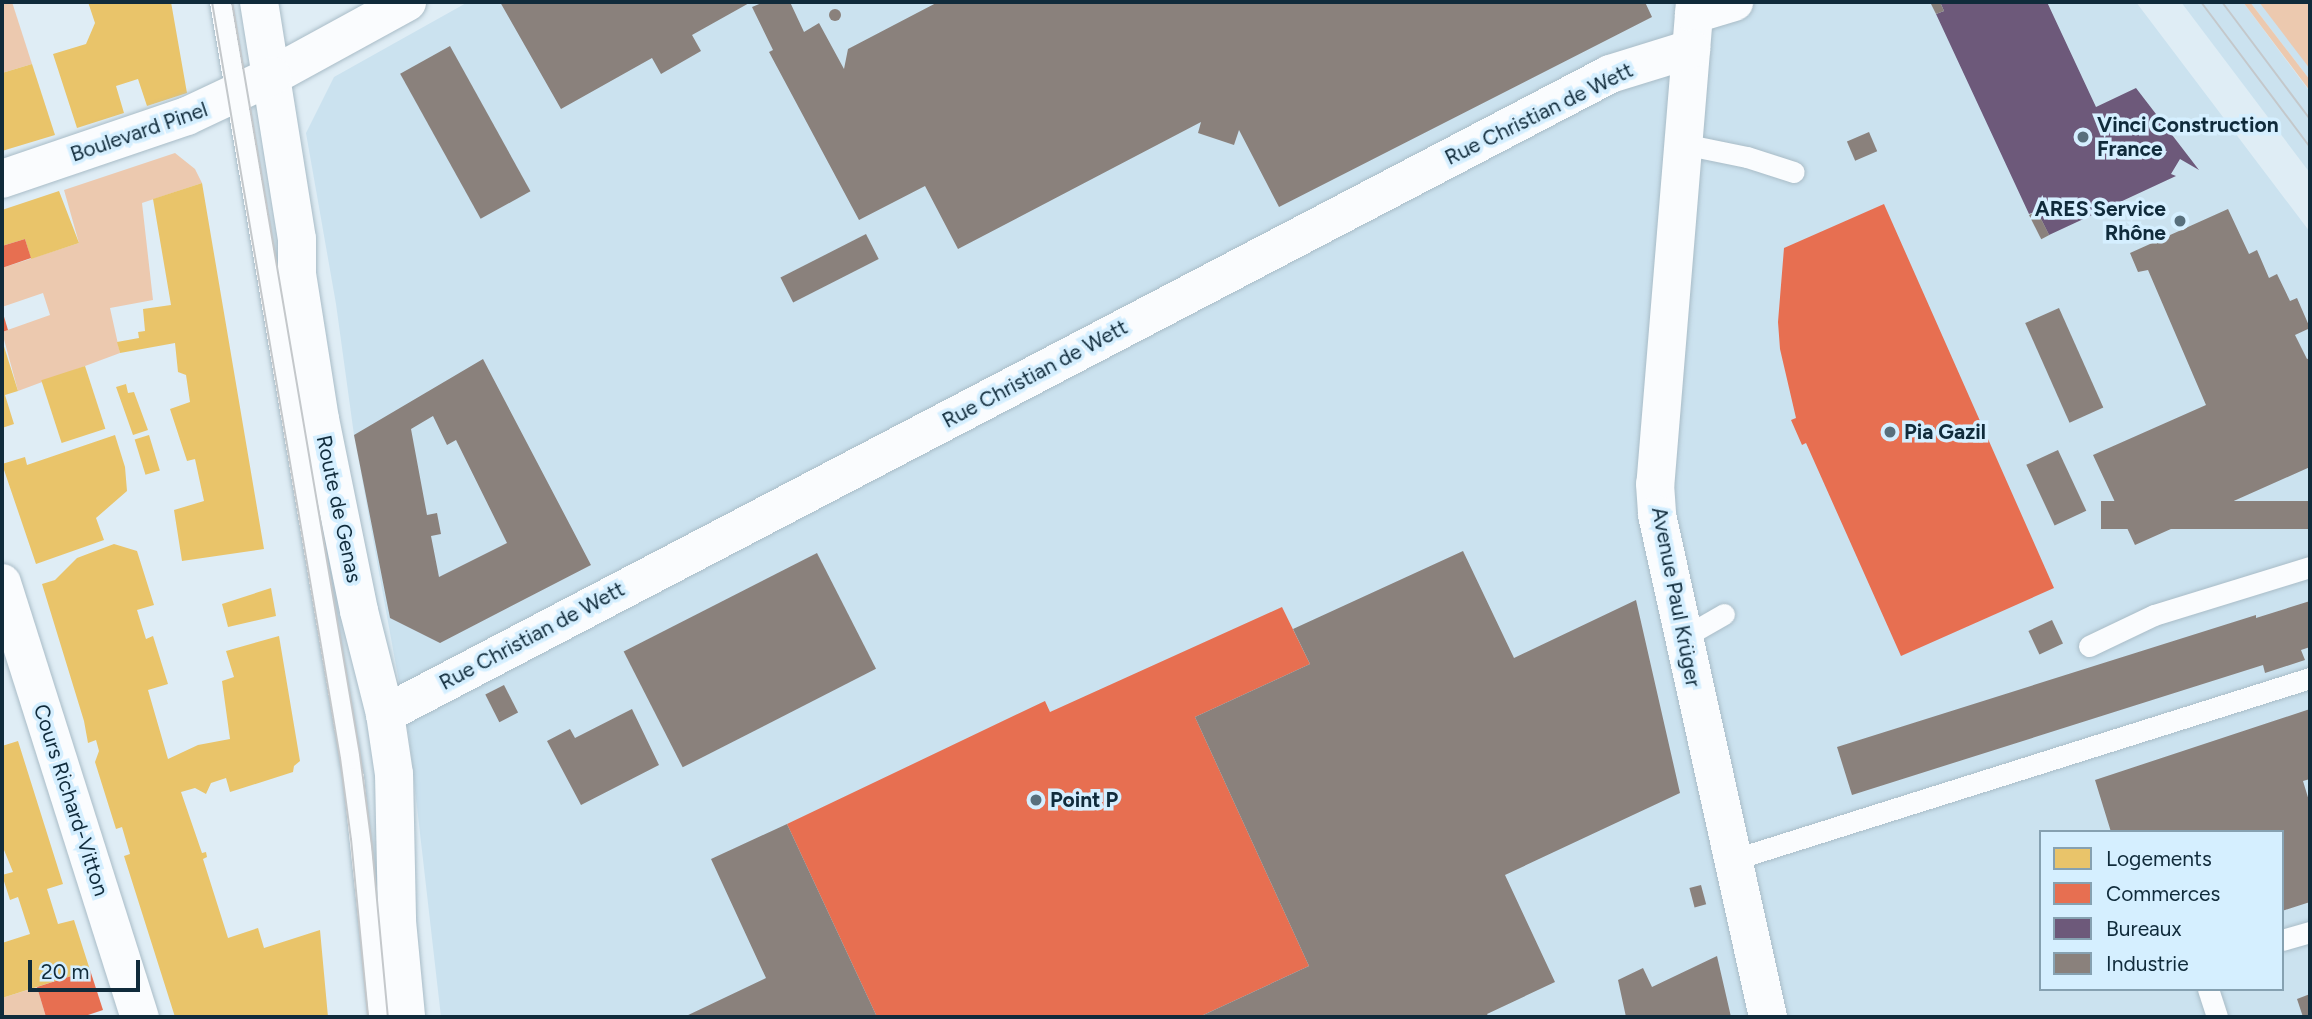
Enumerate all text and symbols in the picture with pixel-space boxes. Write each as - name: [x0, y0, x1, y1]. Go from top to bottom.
- street label: Rue Christian de Wett: [1441, 57, 1637, 171]
- street label: Boulevard Pinel: [67, 97, 211, 167]
- place label: Vinci Construction France: [2097, 112, 2279, 162]
- marker: Vinci Construction France: [2075, 129, 2091, 145]
- place label: ARES Service Rhône: [2035, 196, 2166, 246]
- marker: ARES Service Rhône: [2172, 213, 2188, 229]
- street label: Rue Christian de Wett: [938, 314, 1132, 434]
- place label: Pia Gazil: [1904, 419, 1986, 445]
- marker: Pia Gazil: [1882, 424, 1898, 440]
- street label: Route de Genas: [311, 433, 367, 585]
- street label: Avenue Paul Krüger: [1646, 505, 1706, 689]
- street label: Rue Christian de Wett: [435, 576, 629, 696]
- street label: Cours Richard-Vitton: [28, 701, 114, 899]
- place label: Point P: [1050, 787, 1118, 813]
- marker: Point P: [1028, 792, 1044, 808]
- legend: [2039, 830, 2284, 991]
- text: Logements: [2106, 846, 2212, 871]
- text: Commerces: [2106, 881, 2220, 906]
- text: Bureaux: [2106, 916, 2182, 941]
- scale bar: [32, 946, 144, 990]
- text: Industrie: [2106, 951, 2189, 976]
- text: 20 m: [41, 959, 89, 984]

